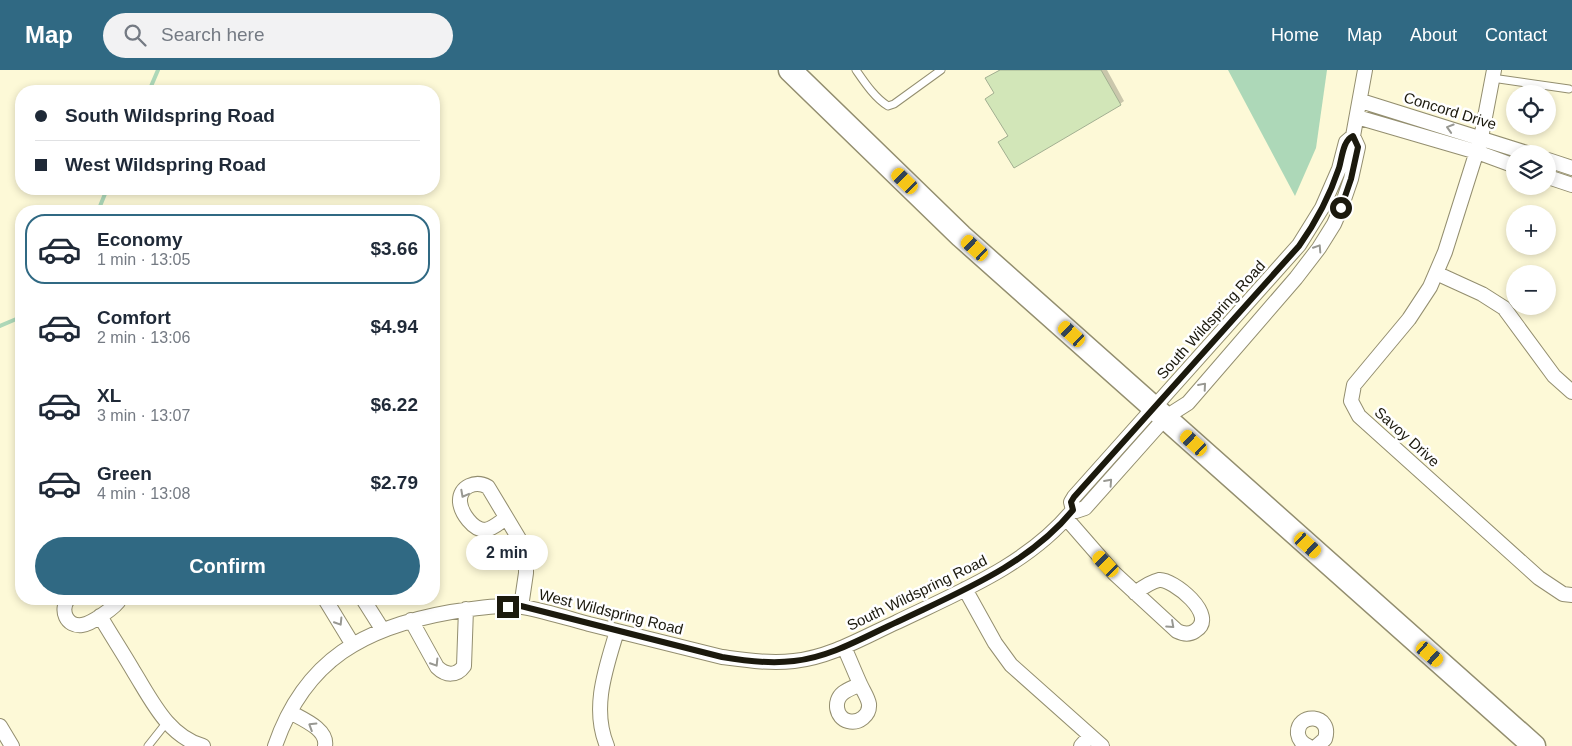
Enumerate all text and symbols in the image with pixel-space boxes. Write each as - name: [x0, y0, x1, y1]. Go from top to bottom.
- search box: [103, 13, 453, 58]
- text: Map: [25, 21, 73, 48]
- icon: search: [121, 21, 149, 49]
- text: Search here: [161, 24, 265, 45]
- text: Home: [1271, 25, 1319, 45]
- text: Map: [1347, 25, 1382, 45]
- text: About: [1410, 25, 1457, 45]
- text: Contact: [1485, 25, 1547, 45]
- map controls: [1506, 85, 1556, 315]
- button: locate: [1506, 85, 1556, 135]
- street label: Concord Drive: [1402, 88, 1498, 133]
- text: South Wildspring Road: [65, 105, 275, 126]
- one-way arrow: [1446, 124, 1454, 134]
- button: layers: [1506, 145, 1556, 195]
- text: West Wildspring Road: [65, 154, 266, 175]
- car: [888, 165, 921, 197]
- route start: [1330, 197, 1352, 219]
- button: +: [1506, 205, 1556, 255]
- icon: car: [37, 227, 82, 272]
- text: Economy: [97, 229, 183, 250]
- car: [958, 232, 991, 264]
- text: $3.66: [370, 238, 418, 259]
- one-way arrow: [1312, 245, 1322, 254]
- text: 1 min · 13:05: [97, 251, 190, 268]
- street label: South Wildspring Road: [1153, 257, 1268, 382]
- button: −: [1506, 265, 1556, 315]
- icon: car: [37, 305, 82, 350]
- text: Comfort: [97, 307, 171, 328]
- text: $4.94: [370, 316, 418, 337]
- car: [1055, 318, 1088, 350]
- text: 2 min · 13:06: [97, 329, 190, 346]
- icon: car: [37, 383, 82, 428]
- one-way arrow: [1197, 383, 1206, 392]
- text: XL: [97, 385, 121, 406]
- text: $6.22: [370, 394, 418, 415]
- street label: Savoy Drive: [1372, 403, 1443, 470]
- text: 3 min · 13:07: [97, 407, 190, 424]
- car: [1177, 427, 1210, 459]
- icon: car: [37, 461, 82, 506]
- text: Green: [97, 463, 152, 484]
- text: $2.79: [370, 472, 418, 493]
- one-way arrow: [1103, 478, 1112, 487]
- text: 4 min · 13:08: [97, 485, 190, 502]
- one-way arrow: [460, 488, 470, 497]
- car: [1291, 529, 1324, 561]
- callout: 2 min: [467, 534, 549, 570]
- button: Confirm: [35, 537, 420, 595]
- text: 2 min: [486, 544, 528, 561]
- car: [1090, 548, 1121, 580]
- street label: South Wildspring Road: [844, 551, 989, 634]
- street label: West Wildspring Road: [537, 585, 685, 638]
- route end: [497, 596, 519, 618]
- one-way arrow: [332, 617, 342, 626]
- one-way arrow: [1165, 619, 1174, 628]
- car: [1413, 638, 1446, 670]
- one-way arrow: [428, 657, 438, 666]
- one-way arrow: [309, 722, 318, 732]

